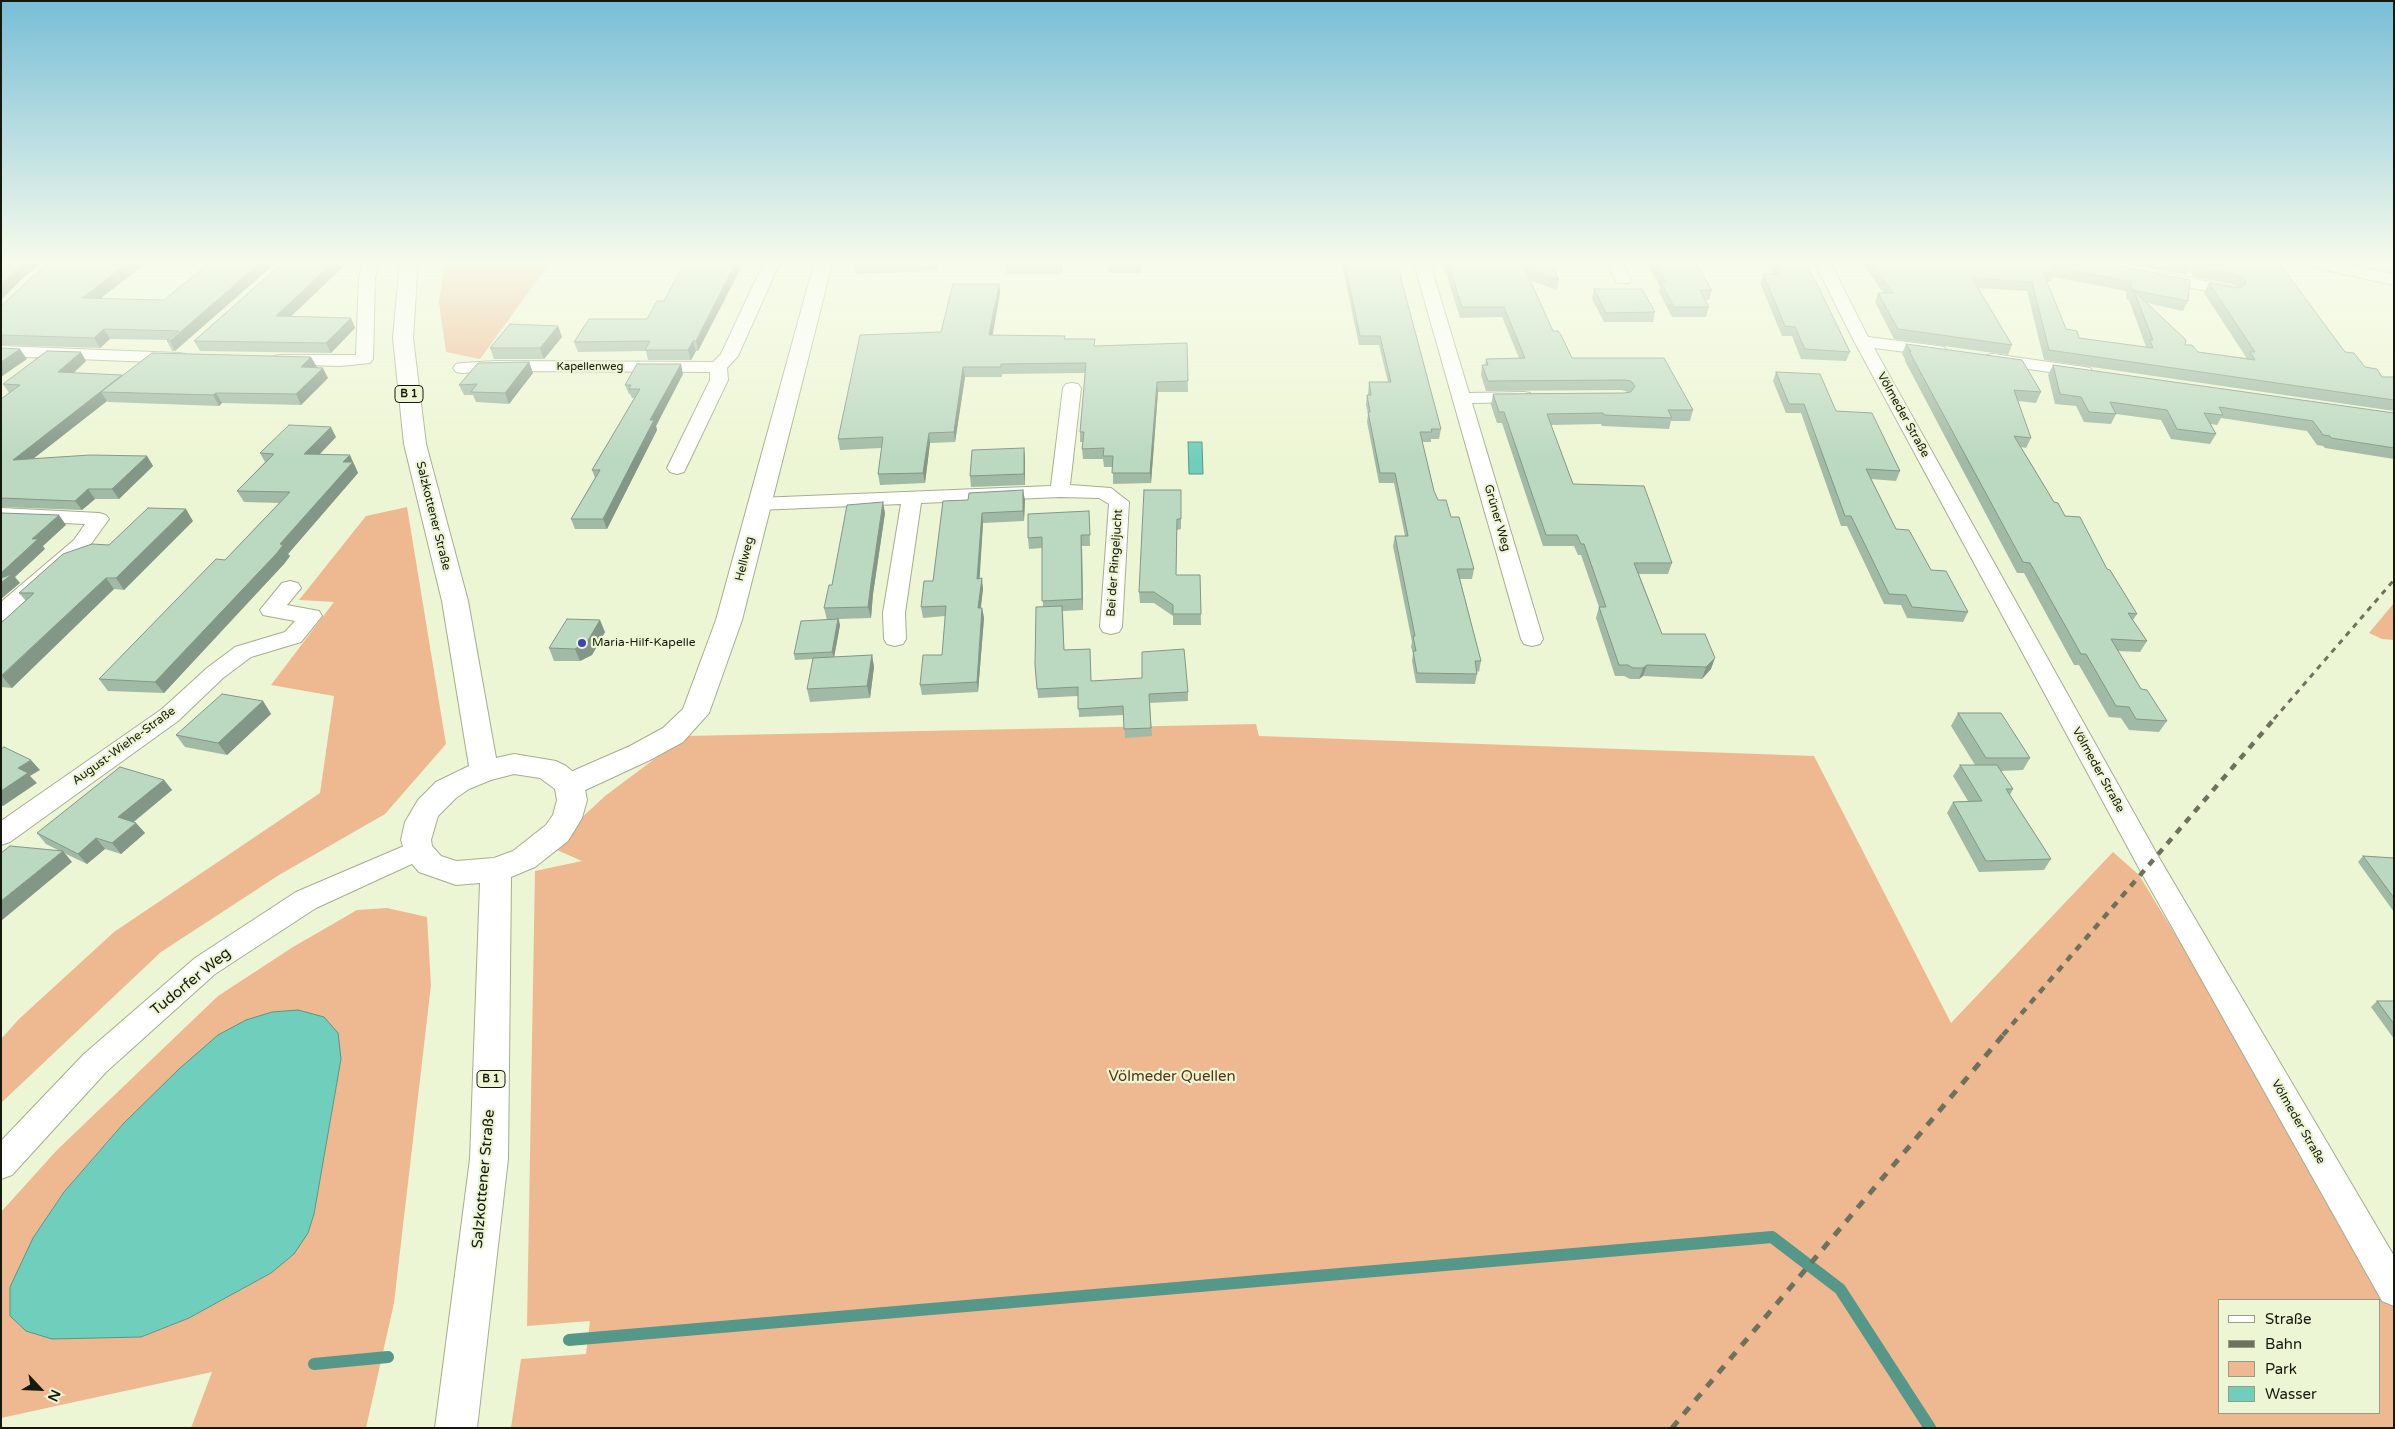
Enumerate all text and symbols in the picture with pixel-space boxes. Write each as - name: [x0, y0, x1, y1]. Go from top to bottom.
- street label: Kapellenweg: [557, 360, 623, 374]
- street label: Völmeder Straße: [1874, 370, 1932, 460]
- road number: B 1: [395, 386, 423, 402]
- street label: Salzkottener Straße: [413, 460, 453, 572]
- street label: Grüner Weg: [1481, 483, 1513, 553]
- street label: Bei der Ringeljucht: [1104, 509, 1126, 617]
- street label: Hellweg: [733, 535, 757, 583]
- place label: Maria-Hilf-Kapelle: [592, 636, 695, 650]
- marker: Maria-Hilf-Kapelle: [576, 637, 588, 649]
- street label: August-Wiehe-Straße: [70, 704, 178, 788]
- street label: Völmeder Straße: [2069, 725, 2127, 815]
- street label: Tudorfer Weg: [147, 944, 235, 1020]
- park label: Völmeder Quellen: [1108, 1068, 1236, 1086]
- road number: B 1: [477, 1070, 505, 1088]
- street label: Völmeder Straße: [2268, 1077, 2328, 1167]
- street label: Salzkottener Straße: [469, 1109, 499, 1249]
- legend: [2218, 1299, 2380, 1414]
- text: Straße: [2265, 1310, 2311, 1328]
- text: Bahn: [2265, 1335, 2302, 1353]
- text: Park: [2265, 1360, 2297, 1378]
- north arrow: [15, 1364, 65, 1414]
- text: Wasser: [2265, 1385, 2317, 1403]
- text: N: [44, 1387, 64, 1404]

